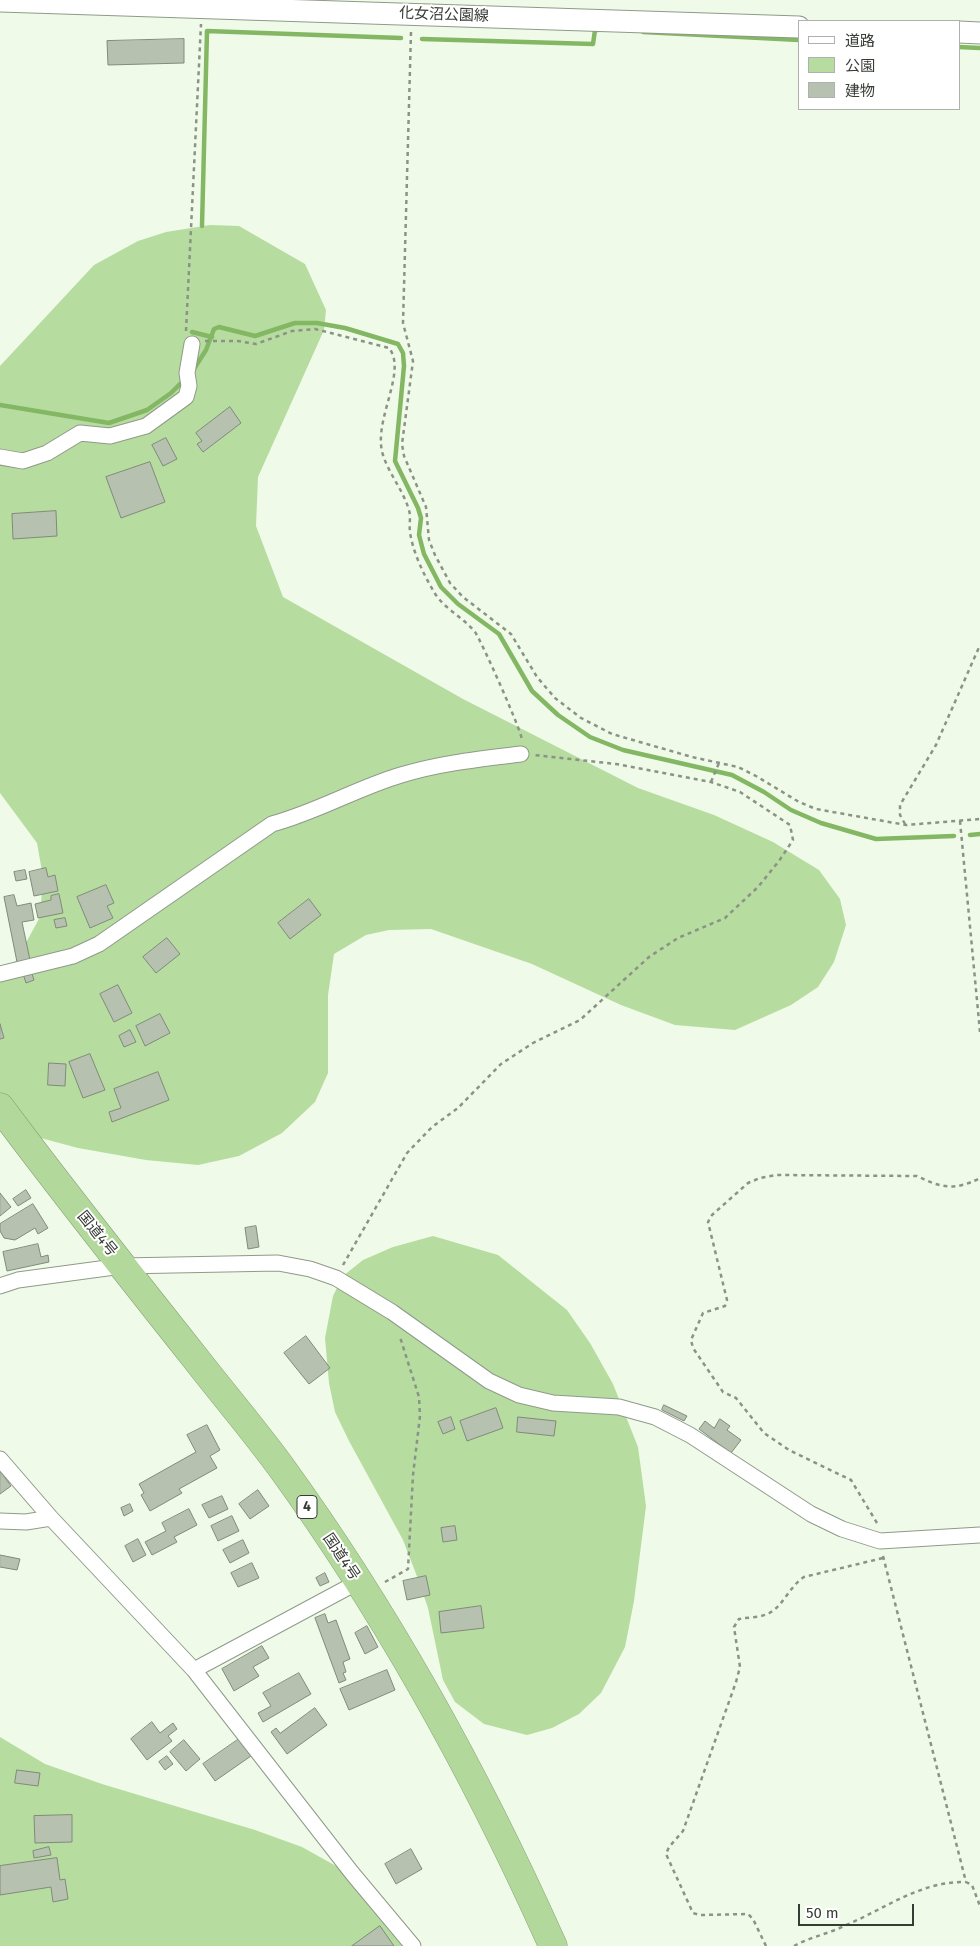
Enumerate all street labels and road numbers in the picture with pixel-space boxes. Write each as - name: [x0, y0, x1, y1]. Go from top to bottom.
- street label: 化女沼公園線: [399, 4, 489, 26]
- street label: 国道4号: [73, 1208, 121, 1260]
- road number: 4: [297, 1495, 317, 1518]
- street label: 国道4号: [319, 1530, 363, 1584]

